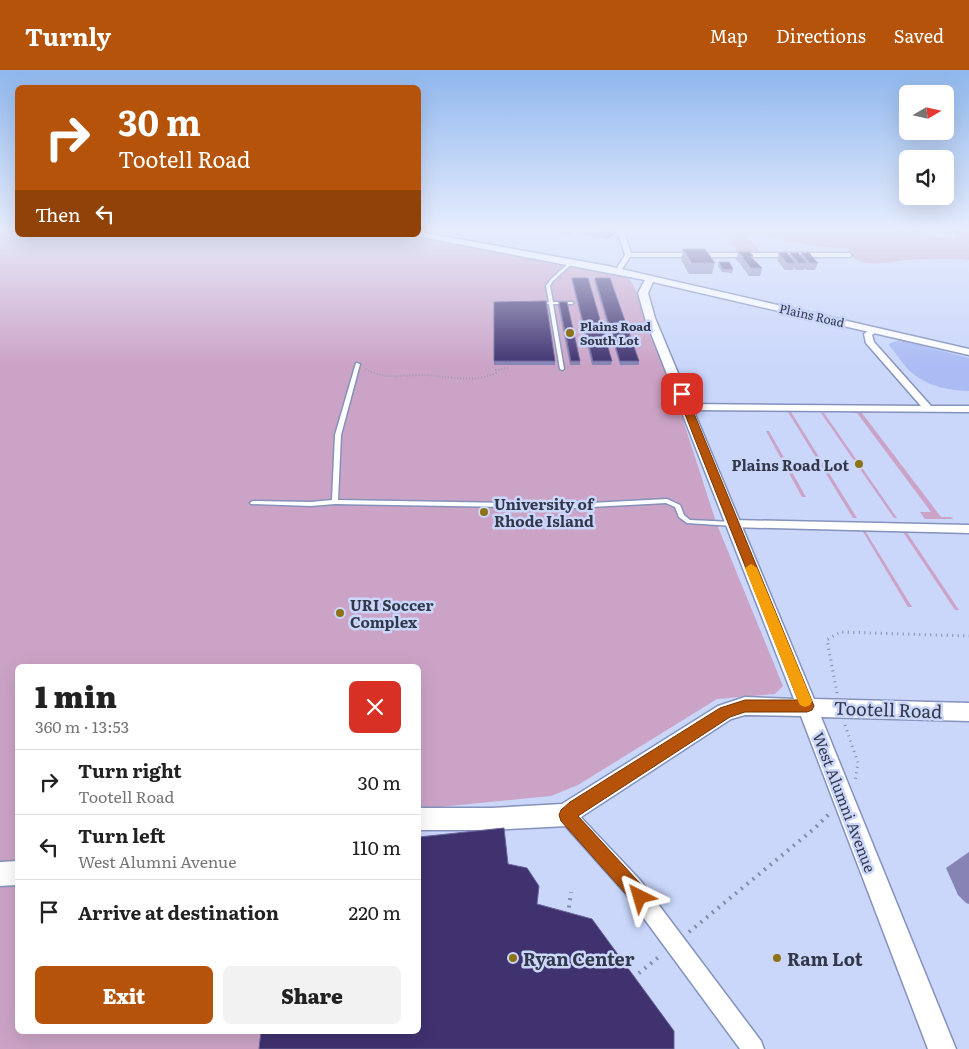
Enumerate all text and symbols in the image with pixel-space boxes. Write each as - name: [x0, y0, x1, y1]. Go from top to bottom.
- text: Turnly: [25, 18, 111, 53]
- text: Map: [710, 22, 748, 49]
- text: Directions: [776, 22, 866, 49]
- text: Saved: [894, 22, 944, 49]
- north arrow: [899, 85, 954, 140]
- map controls: [899, 85, 954, 205]
- text: 30 m: [118, 95, 201, 147]
- icon: right: [35, 105, 100, 170]
- text: Tootell Road: [118, 142, 251, 175]
- button: sound: [899, 150, 954, 205]
- text: Then: [35, 200, 81, 228]
- icon: left: [91, 200, 119, 228]
- street label: Plains Road: [778, 299, 847, 331]
- place label: Plains Road South Lot: [580, 317, 651, 349]
- marker: Plains Road South Lot: [564, 327, 576, 339]
- pin: [661, 373, 703, 415]
- icon: arrive: [668, 380, 696, 408]
- place label: Plains Road Lot: [732, 453, 849, 476]
- marker: Plains Road Lot: [853, 458, 865, 470]
- place label: University of Rhode Island: [494, 492, 595, 532]
- marker: University of Rhode Island: [478, 506, 490, 518]
- place label: URI Soccer Complex: [350, 593, 434, 633]
- marker: URI Soccer Complex: [334, 607, 346, 619]
- text: 1 min: [35, 673, 117, 717]
- button: close: [349, 681, 401, 733]
- street label: Tootell Road: [833, 694, 943, 724]
- text: 360 m · 13:53: [35, 714, 129, 738]
- street label: West Alumni Avenue: [808, 729, 882, 876]
- text: Turn right: [78, 756, 182, 784]
- icon: right: [35, 768, 63, 796]
- text: 30 m: [357, 768, 401, 796]
- text: Tootell Road: [78, 784, 174, 808]
- text: Turn left: [78, 821, 165, 849]
- icon: left: [35, 833, 63, 861]
- text: 110 m: [352, 833, 401, 861]
- text: West Alumni Avenue: [78, 849, 237, 873]
- position arrow: [613, 870, 665, 922]
- icon: arrive: [35, 898, 63, 926]
- text: Arrive at destination: [78, 898, 279, 926]
- text: 220 m: [349, 898, 401, 926]
- place label: Ryan Center: [523, 945, 635, 972]
- place label: Ram Lot: [787, 945, 863, 972]
- marker: Ryan Center: [507, 952, 519, 964]
- marker: Ram Lot: [771, 952, 783, 964]
- button: Exit: [35, 966, 213, 1024]
- button: Share: [223, 966, 401, 1024]

